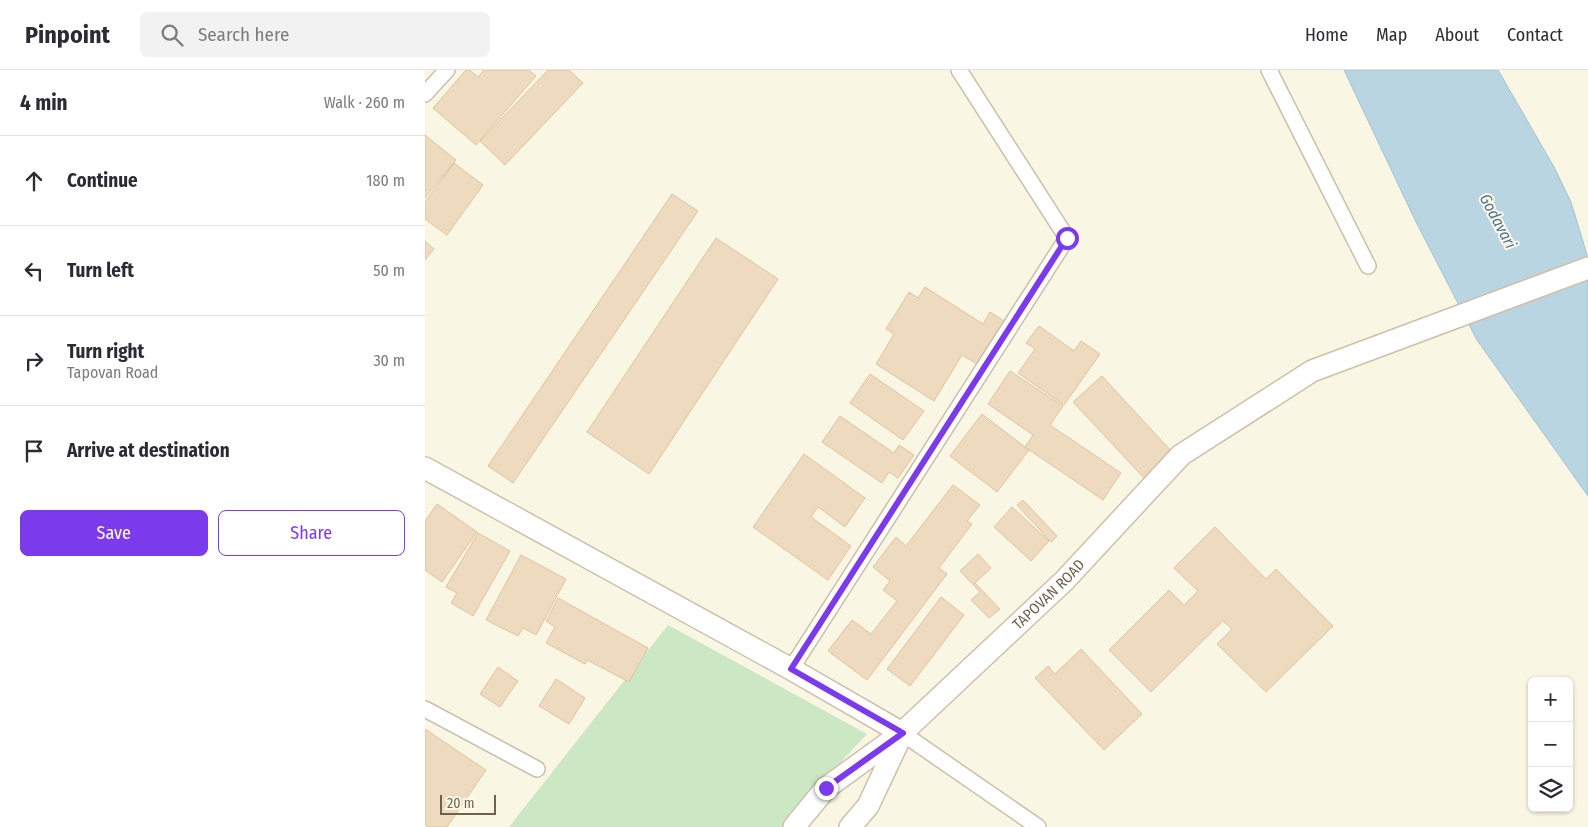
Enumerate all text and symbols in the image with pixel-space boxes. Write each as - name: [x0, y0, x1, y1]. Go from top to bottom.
- search box: [140, 12, 490, 57]
- text: Pinpoint: [25, 21, 110, 49]
- icon: search: [158, 21, 186, 49]
- text: Search here: [198, 23, 289, 46]
- text: Home: [1305, 24, 1348, 46]
- text: Map: [1376, 24, 1407, 46]
- text: About: [1435, 24, 1479, 46]
- text: Contact: [1507, 24, 1563, 46]
- text: 4 min: [20, 90, 68, 116]
- text: Walk · 260 m: [324, 93, 405, 112]
- icon: ahead: [20, 167, 48, 195]
- text: Continue: [67, 169, 138, 192]
- text: 180 m: [366, 171, 405, 190]
- water label: Godavari: [1476, 190, 1520, 252]
- route start: [1056, 227, 1079, 250]
- icon: left: [20, 257, 48, 285]
- text: Turn left: [67, 259, 134, 282]
- text: 50 m: [373, 261, 405, 280]
- text: Turn right: [67, 340, 144, 363]
- icon: right: [20, 347, 48, 375]
- text: 30 m: [373, 351, 405, 370]
- text: Tapovan Road: [67, 363, 158, 382]
- icon: arrive: [20, 437, 48, 465]
- text: Arrive at destination: [67, 439, 230, 462]
- button: Save: [20, 510, 208, 556]
- button: Share: [218, 510, 405, 556]
- street label: TAPOVAN ROAD: [1009, 556, 1088, 633]
- map controls: [1528, 677, 1573, 812]
- button: +: [1528, 677, 1573, 722]
- button: −: [1528, 722, 1573, 767]
- button: layers: [1528, 767, 1573, 812]
- route end: [815, 777, 838, 800]
- scale bar: [440, 792, 496, 815]
- text: 20 m: [447, 795, 475, 812]

